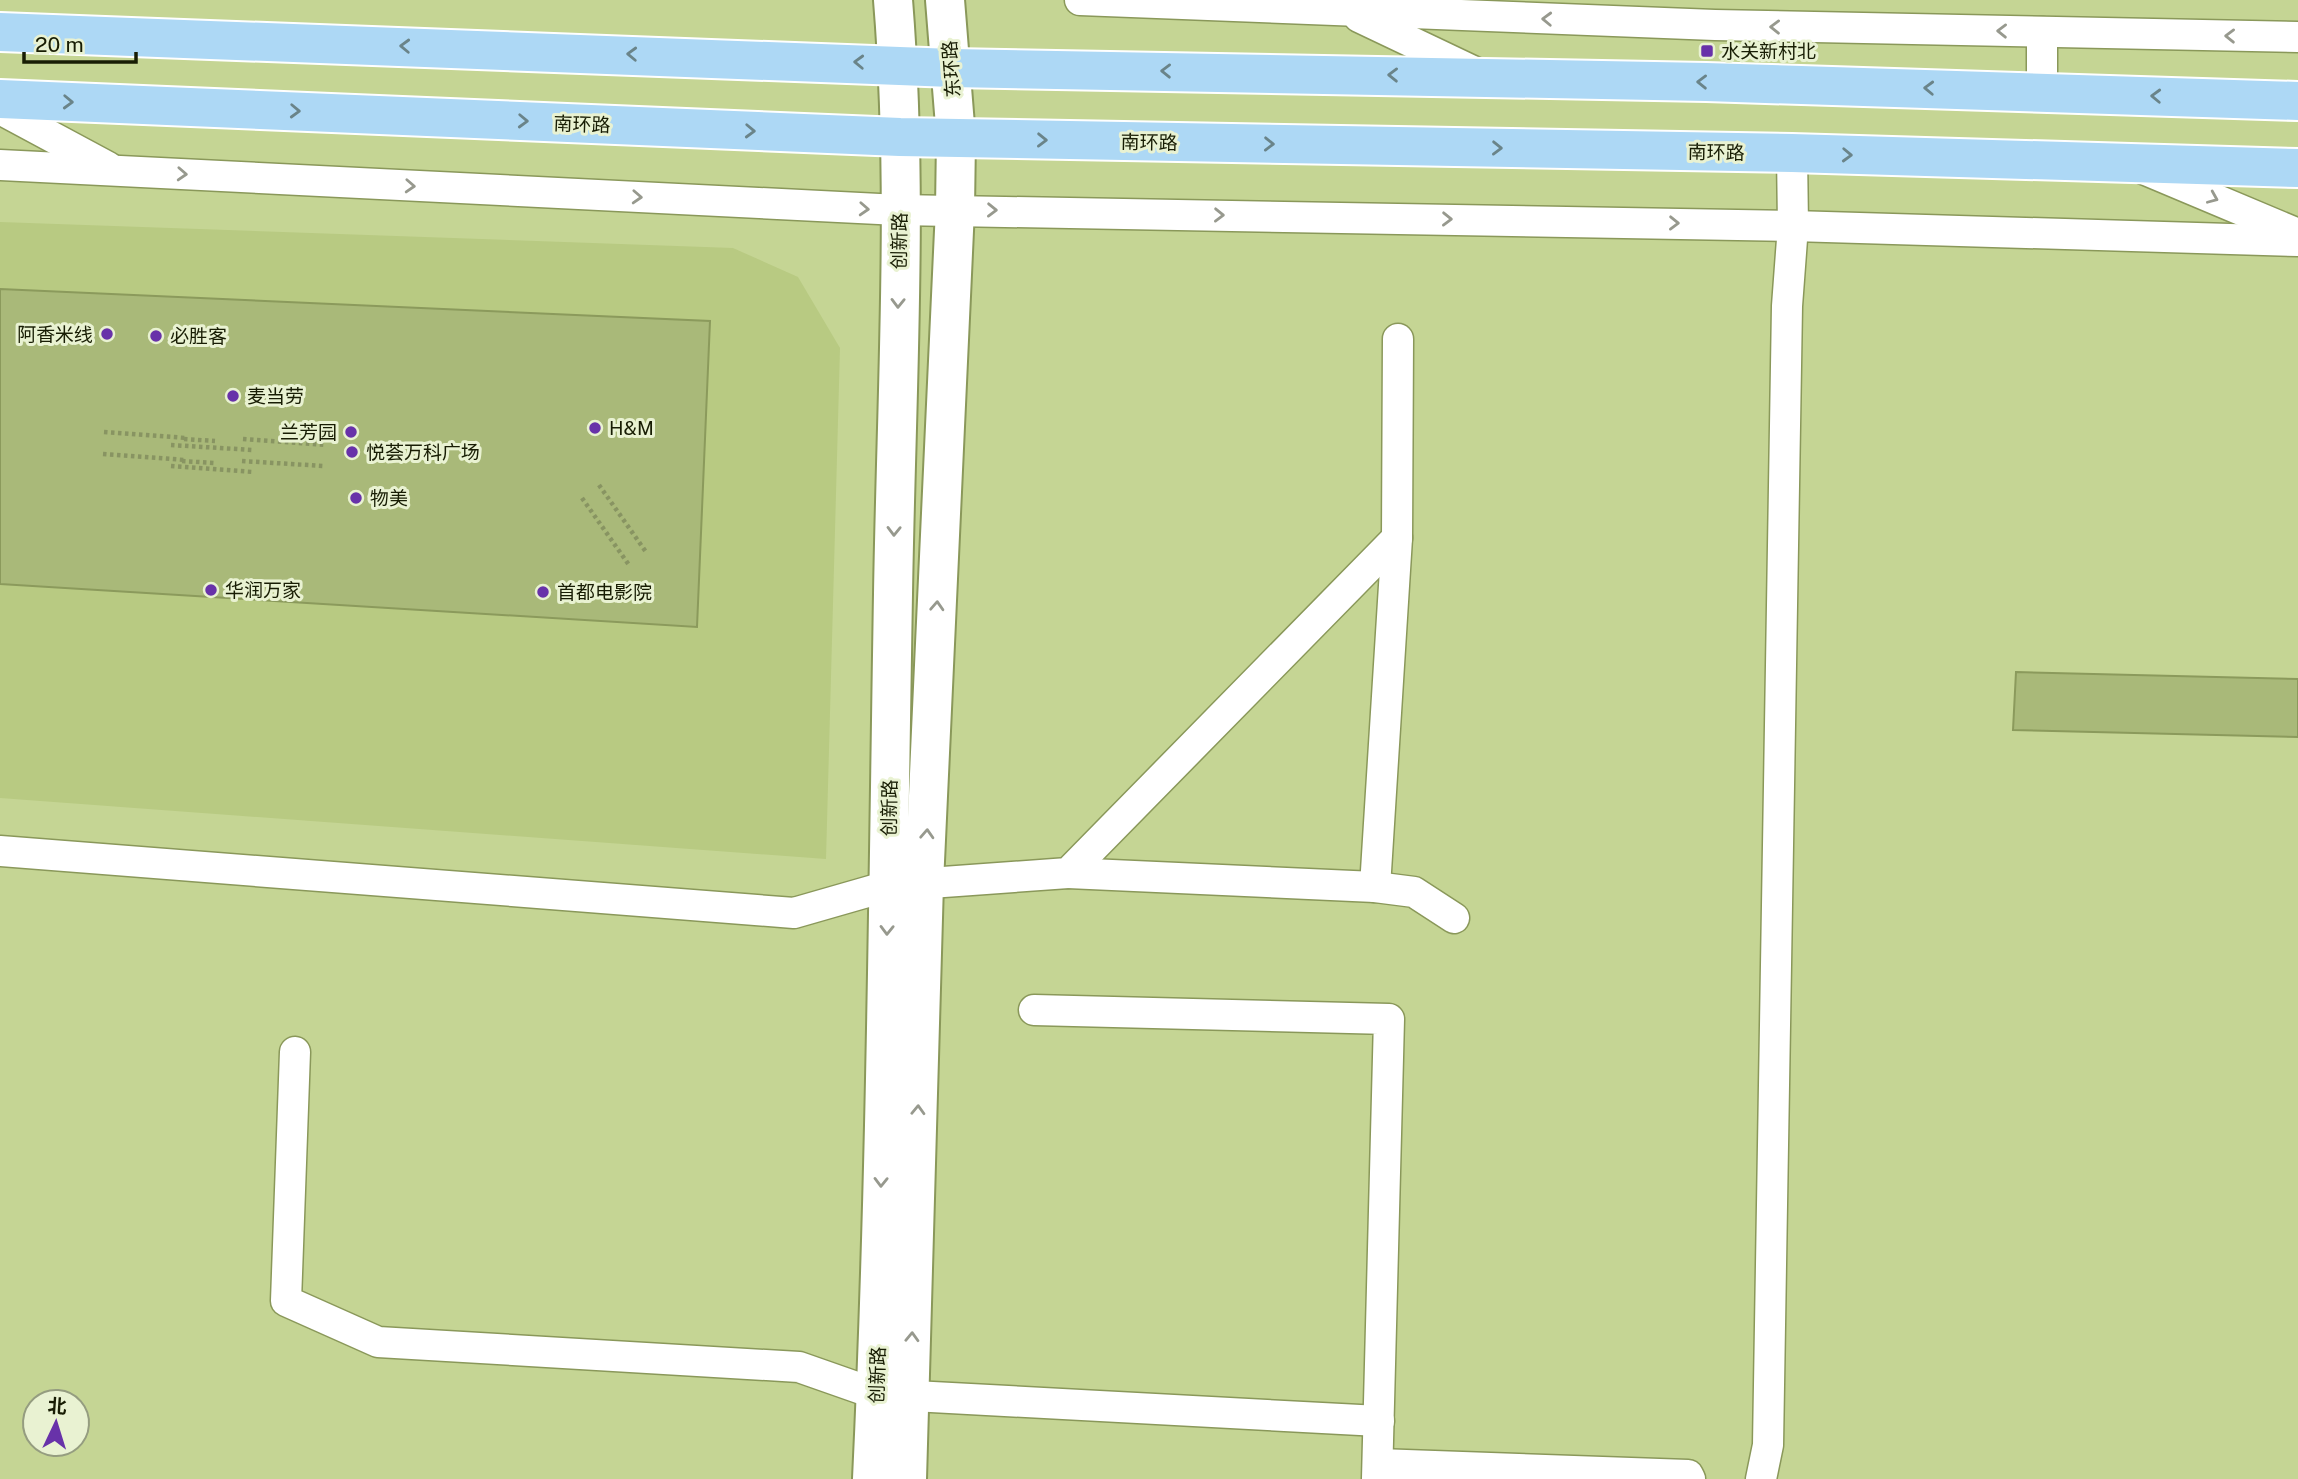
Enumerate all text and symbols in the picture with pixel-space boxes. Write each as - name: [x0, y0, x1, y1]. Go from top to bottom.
- one-way arrow: [1542, 11, 1553, 26]
- one-way arrow: [1769, 19, 1780, 34]
- scale bar: [24, 21, 136, 65]
- one-way arrow: [1997, 24, 2008, 39]
- one-way arrow: [2224, 28, 2235, 44]
- text: 20 m: [35, 32, 84, 57]
- one-way arrow: [399, 39, 410, 54]
- street label: 东环路: [938, 40, 964, 98]
- place label: 水关新村北: [1721, 40, 1816, 62]
- marker: 水关新村北: [1699, 43, 1715, 59]
- one-way arrow: [626, 47, 637, 62]
- one-way arrow: [854, 54, 864, 70]
- one-way arrow: [1160, 64, 1171, 79]
- one-way arrow: [1387, 68, 1398, 83]
- one-way arrow: [1696, 74, 1706, 90]
- one-way arrow: [1923, 80, 1934, 96]
- one-way arrow: [2151, 88, 2162, 103]
- one-way arrow: [63, 94, 74, 109]
- one-way arrow: [290, 104, 301, 119]
- street label: 南环路: [553, 112, 611, 136]
- one-way arrow: [518, 114, 529, 129]
- one-way arrow: [745, 123, 756, 138]
- street label: 南环路: [1120, 131, 1178, 153]
- one-way arrow: [1036, 132, 1047, 147]
- one-way arrow: [1264, 136, 1275, 151]
- one-way arrow: [1492, 140, 1502, 156]
- street label: 南环路: [1687, 141, 1745, 163]
- one-way arrow: [1841, 147, 1852, 162]
- one-way arrow: [177, 166, 188, 181]
- one-way arrow: [404, 178, 415, 193]
- one-way arrow: [632, 189, 643, 204]
- one-way arrow: [2207, 190, 2219, 204]
- one-way arrow: [859, 201, 870, 216]
- one-way arrow: [987, 202, 998, 218]
- one-way arrow: [1214, 207, 1225, 222]
- one-way arrow: [1442, 211, 1453, 227]
- street label: 创新路: [888, 212, 910, 270]
- one-way arrow: [1669, 216, 1680, 231]
- one-way arrow: [890, 298, 905, 309]
- place label: 阿香米线: [17, 323, 93, 345]
- place label: 必胜客: [170, 325, 227, 347]
- marker: 阿香米线: [99, 326, 115, 342]
- marker: 必胜客: [148, 328, 164, 344]
- place label: 麦当劳: [247, 385, 304, 407]
- marker: 麦当劳: [225, 388, 241, 404]
- place label: H&M: [609, 417, 654, 439]
- marker: H&M: [587, 420, 603, 436]
- place label: 兰芳园: [280, 421, 337, 443]
- marker: 兰芳园: [343, 424, 359, 440]
- place label: 悦荟万科广场: [366, 441, 480, 463]
- marker: 悦荟万科广场: [344, 444, 360, 460]
- place label: 物美: [370, 487, 408, 509]
- marker: 物美: [348, 490, 364, 506]
- one-way arrow: [886, 526, 902, 536]
- place label: 华润万家: [225, 579, 301, 601]
- place label: 首都电影院: [557, 581, 652, 603]
- marker: 华润万家: [203, 582, 219, 598]
- marker: 首都电影院: [535, 584, 551, 600]
- one-way arrow: [930, 601, 945, 612]
- street label: 创新路: [878, 779, 900, 837]
- one-way arrow: [919, 828, 934, 839]
- one-way arrow: [879, 925, 895, 935]
- one-way arrow: [911, 1104, 926, 1115]
- one-way arrow: [874, 1176, 889, 1187]
- one-way arrow: [904, 1332, 920, 1342]
- street label: 创新路: [865, 1346, 889, 1404]
- north arrow: [21, 1388, 91, 1458]
- text: 北: [47, 1394, 67, 1418]

